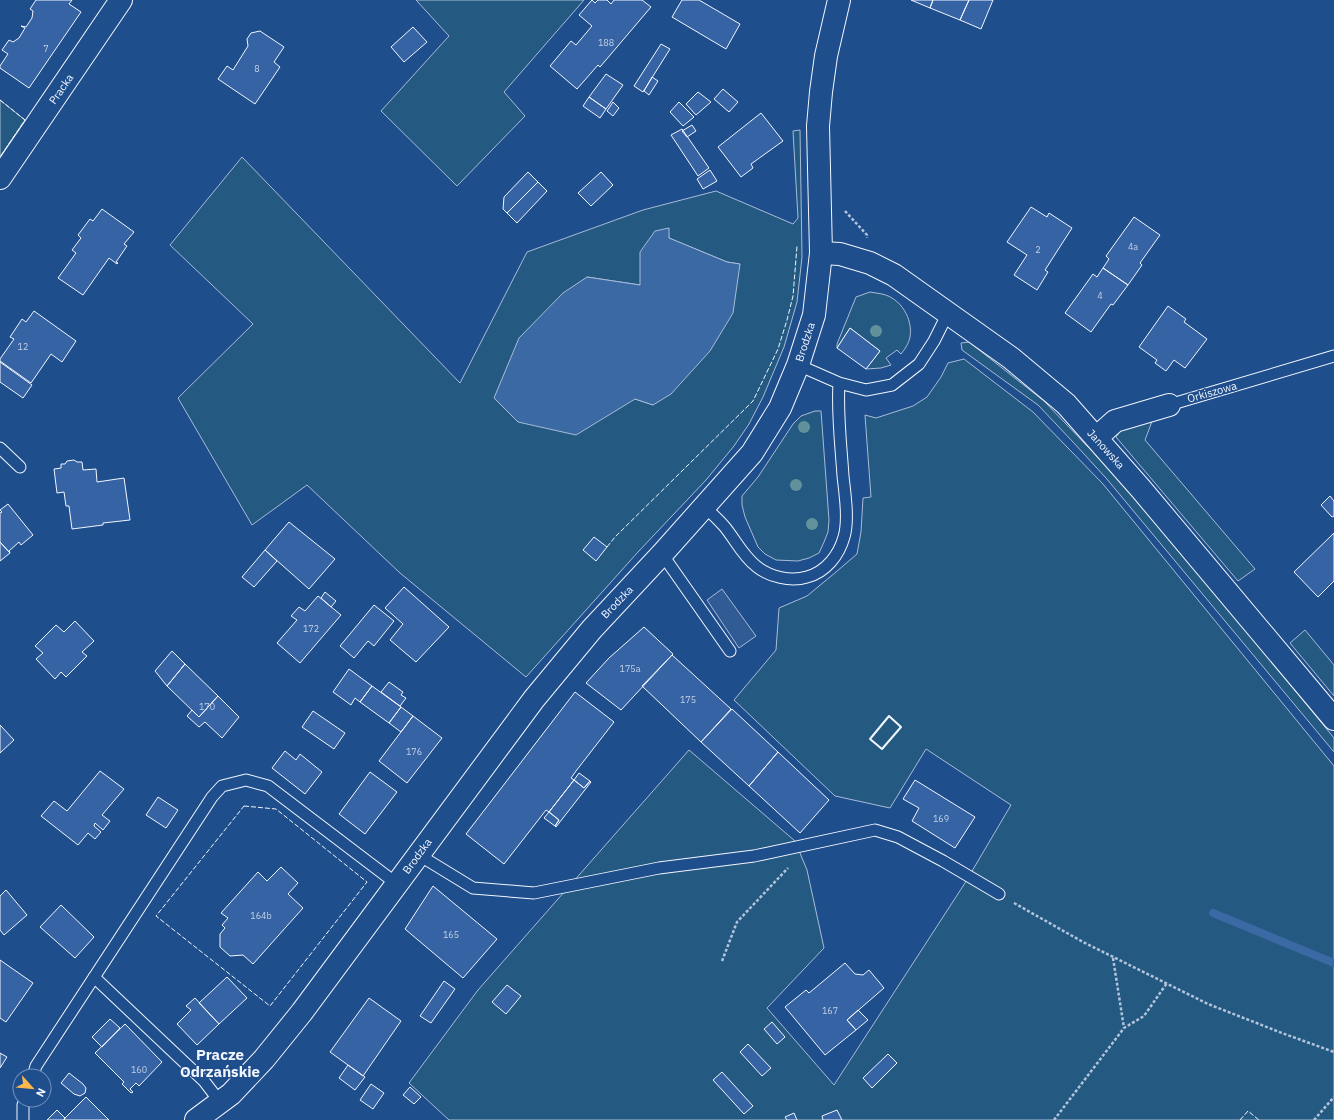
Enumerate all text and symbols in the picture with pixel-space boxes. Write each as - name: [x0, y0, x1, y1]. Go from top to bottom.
- house number: 188: [598, 37, 614, 48]
- house number: 7: [43, 43, 49, 54]
- house number: 8: [254, 63, 260, 74]
- street label: Pracka: [46, 71, 76, 107]
- house number: 4a: [1128, 241, 1138, 252]
- house number: 2: [1035, 244, 1041, 255]
- house number: 4: [1097, 290, 1103, 301]
- street label: Brodzka: [792, 320, 818, 363]
- house number: 12: [18, 341, 28, 352]
- street label: Orkiszowa: [1186, 378, 1239, 406]
- street label: Janowska: [1084, 426, 1128, 472]
- street label: Brodzka: [598, 583, 636, 621]
- house number: 172: [303, 623, 319, 634]
- house number: 175a: [619, 663, 641, 674]
- house number: 175: [680, 694, 696, 705]
- house number: 170: [199, 701, 215, 712]
- house number: 176: [406, 746, 422, 757]
- house number: 169: [933, 813, 949, 824]
- street label: Brodzka: [399, 835, 435, 876]
- house number: 164b: [250, 910, 272, 921]
- house number: 165: [443, 929, 459, 940]
- house number: 167: [822, 1005, 838, 1016]
- district label: Pracze Odrzańskie: [180, 1045, 260, 1081]
- house number: 160: [131, 1064, 147, 1075]
- north arrow: [12, 1068, 52, 1108]
- text: N: [33, 1086, 49, 1099]

